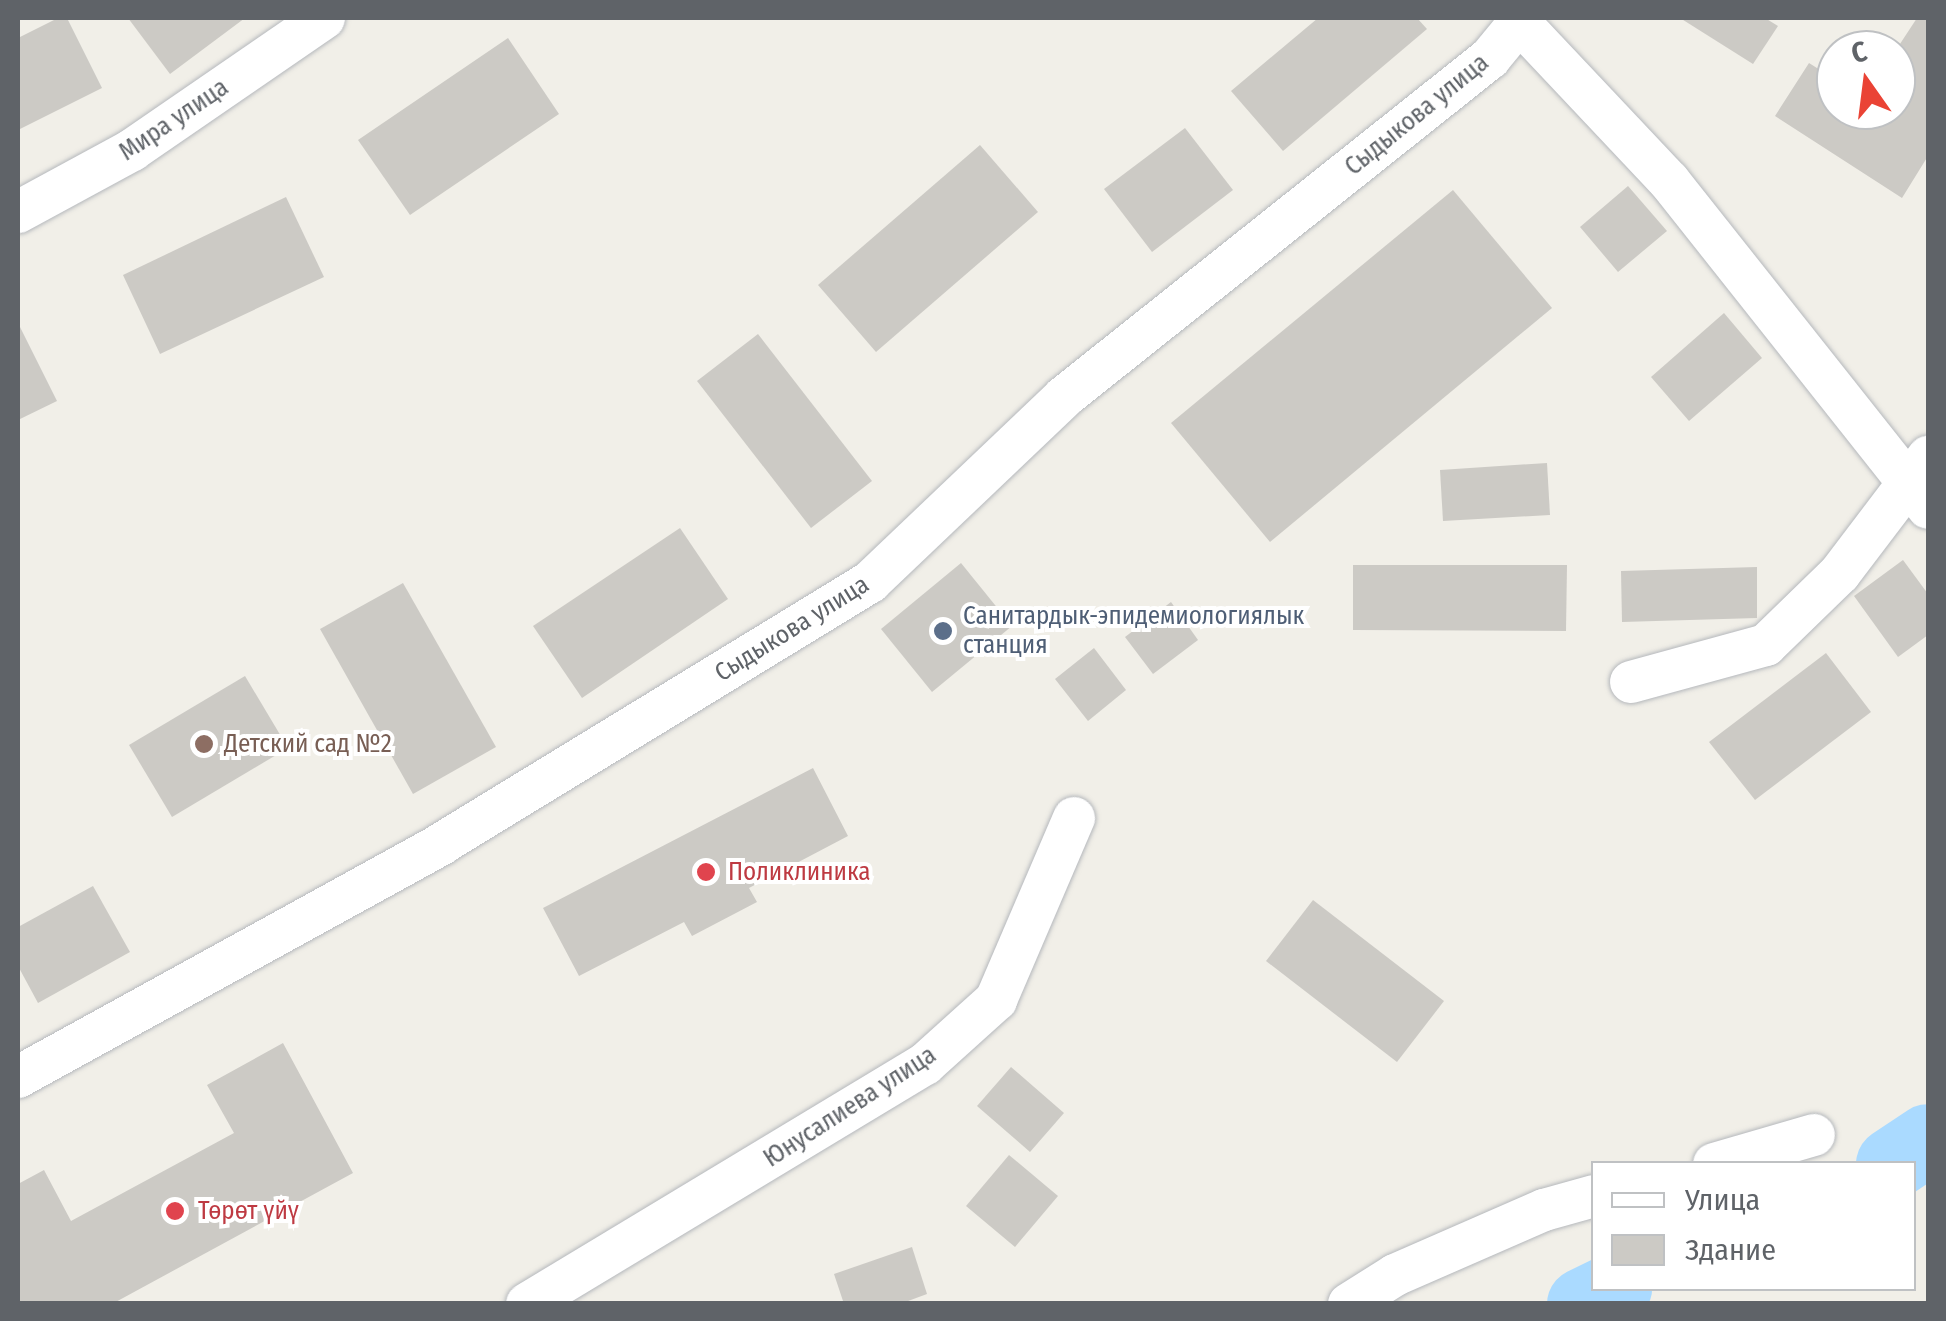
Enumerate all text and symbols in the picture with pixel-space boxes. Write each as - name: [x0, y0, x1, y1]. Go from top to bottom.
- north arrow: [1816, 30, 1916, 130]
- text: С: [1848, 35, 1870, 70]
- street label: Сыдыкова улица: [1339, 48, 1495, 182]
- street label: Мира улица: [114, 73, 234, 167]
- street label: Сыдыкова улица: [709, 570, 875, 688]
- place label: Санитардык-эпидемиологиялык станция: [963, 602, 1304, 661]
- marker: Санитардык-эпидемиологиялык станция: [932, 620, 954, 642]
- place label: Детский сад №2: [224, 729, 392, 759]
- marker: Детский сад №2: [193, 733, 215, 755]
- place label: Поликлиника: [728, 857, 871, 887]
- marker: Поликлиника: [693, 859, 719, 885]
- street label: Юнусалиева улица: [758, 1040, 942, 1174]
- legend: [1591, 1161, 1916, 1291]
- text: Улица: [1685, 1182, 1760, 1218]
- place label: Төрөт үйү: [198, 1196, 299, 1226]
- marker: Төрөт үйү: [162, 1198, 188, 1224]
- text: Здание: [1685, 1232, 1776, 1268]

